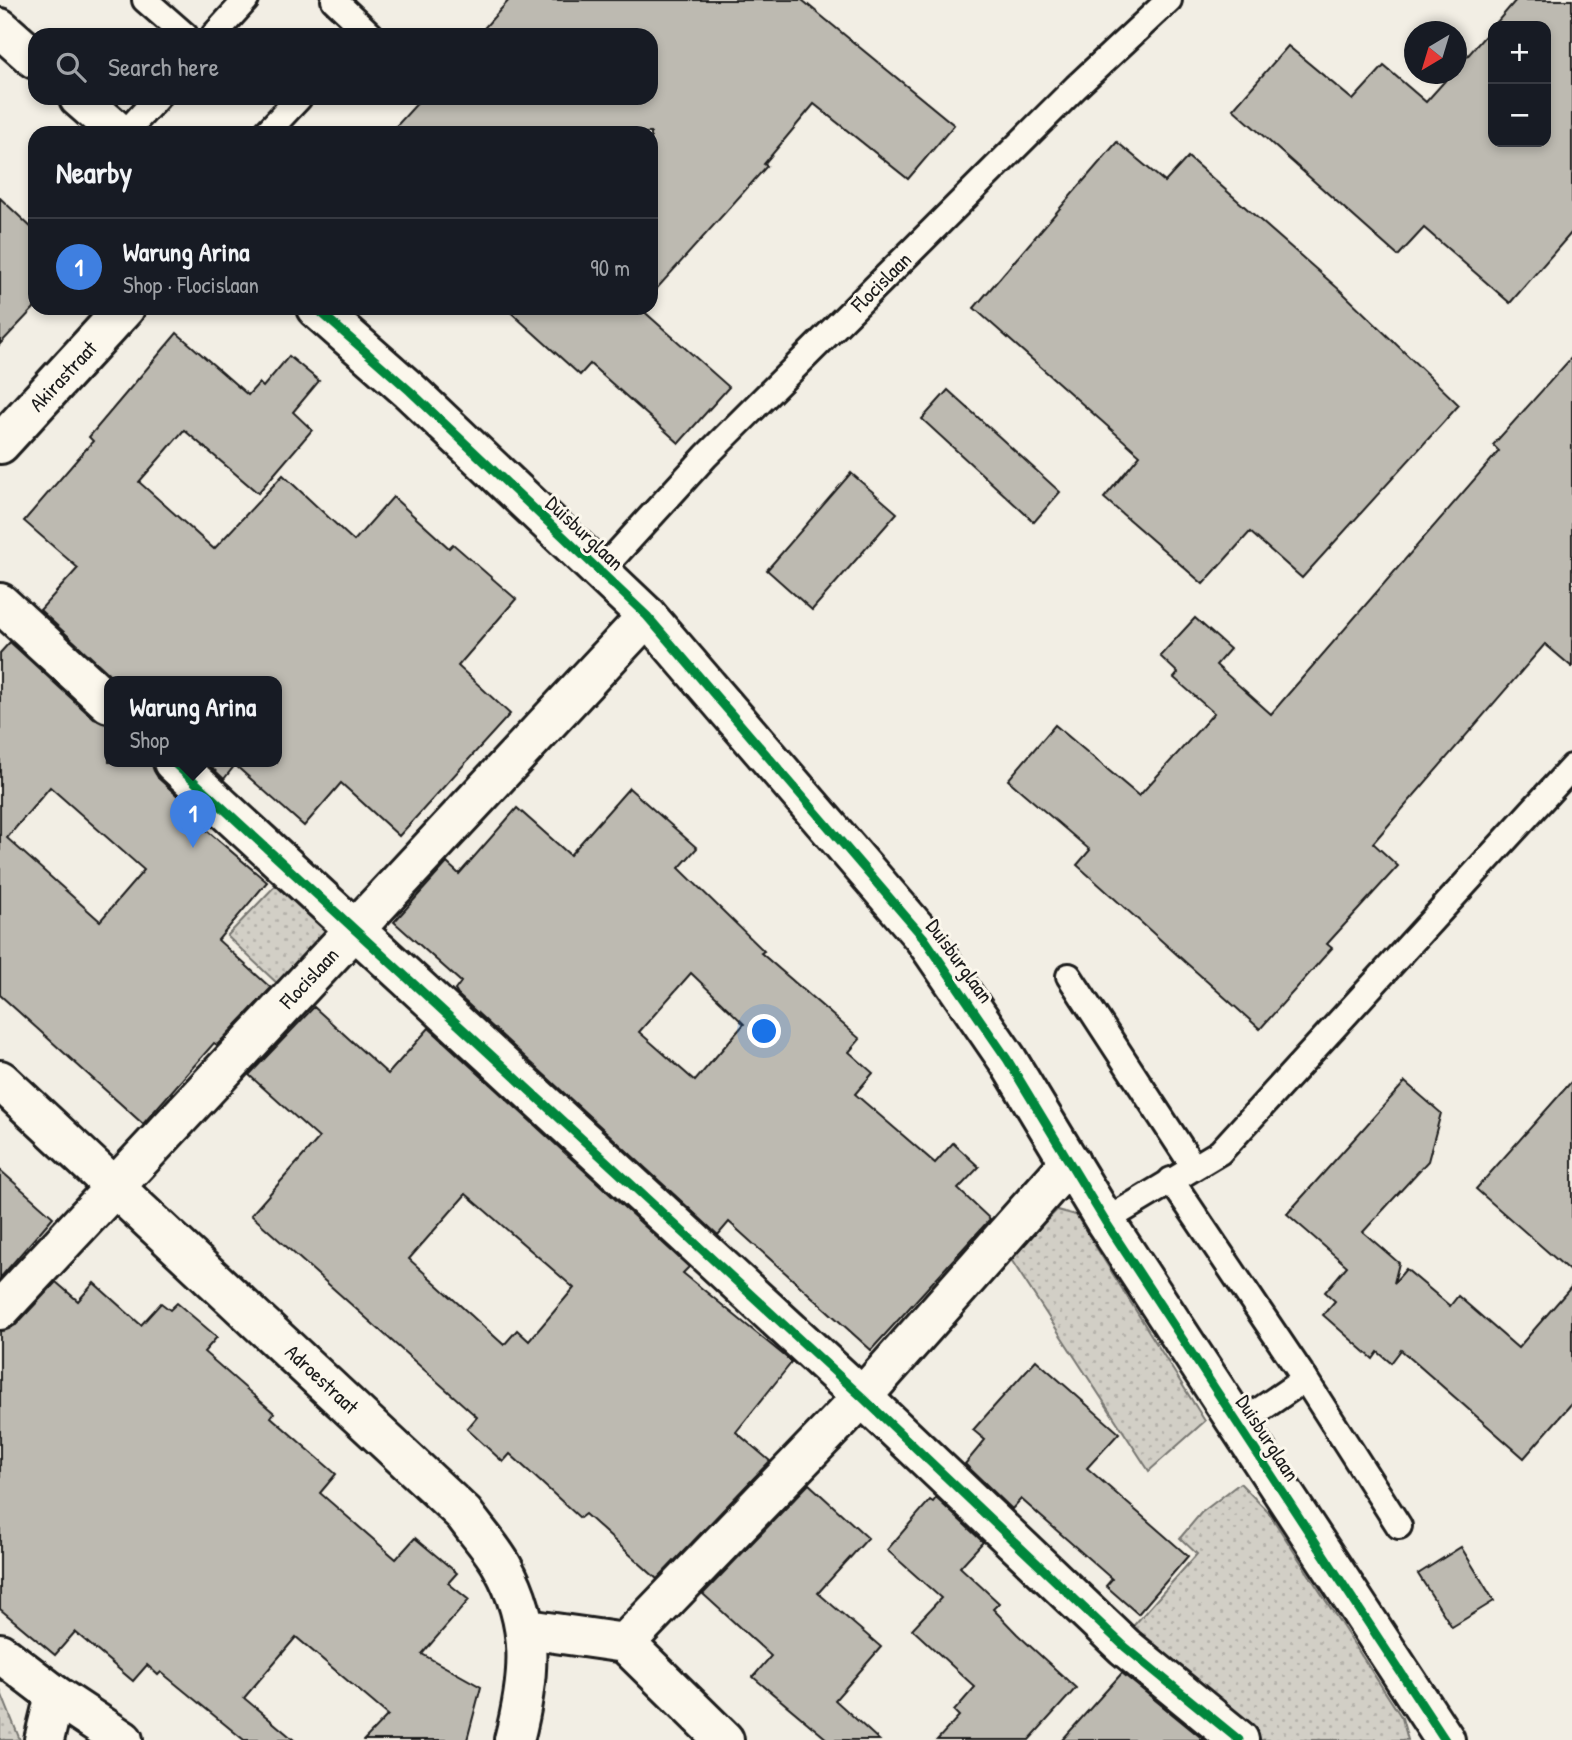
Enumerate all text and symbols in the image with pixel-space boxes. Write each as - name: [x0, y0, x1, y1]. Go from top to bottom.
- north arrow: [1404, 21, 1467, 84]
- map controls: [1488, 21, 1551, 147]
- button: +: [1488, 21, 1551, 84]
- search box: [28, 28, 658, 105]
- icon: search: [52, 48, 90, 86]
- text: Search here: [108, 49, 219, 84]
- button: −: [1488, 84, 1551, 147]
- text: Nearby: [56, 152, 132, 192]
- text: Warung Arina: [123, 234, 249, 269]
- street label: Flocislaan: [844, 245, 918, 319]
- text: 1: [75, 252, 83, 283]
- text: 90 m: [590, 252, 630, 283]
- text: Shop · Flocislaan: [123, 269, 259, 300]
- street label: Akirastraat: [23, 334, 104, 418]
- street label: Duisburglaan: [540, 489, 630, 577]
- popup: [104, 676, 282, 767]
- text: Warung Arina: [130, 689, 256, 724]
- text: Shop: [130, 724, 169, 755]
- pin: 1: [170, 790, 216, 848]
- street label: Duisburglaan: [920, 913, 1000, 1009]
- street label: Flocislaan: [272, 941, 345, 1016]
- your location: [747, 1014, 781, 1048]
- street label: Adroestraat: [279, 1338, 366, 1421]
- street label: Duisburglaan: [1229, 1389, 1307, 1487]

